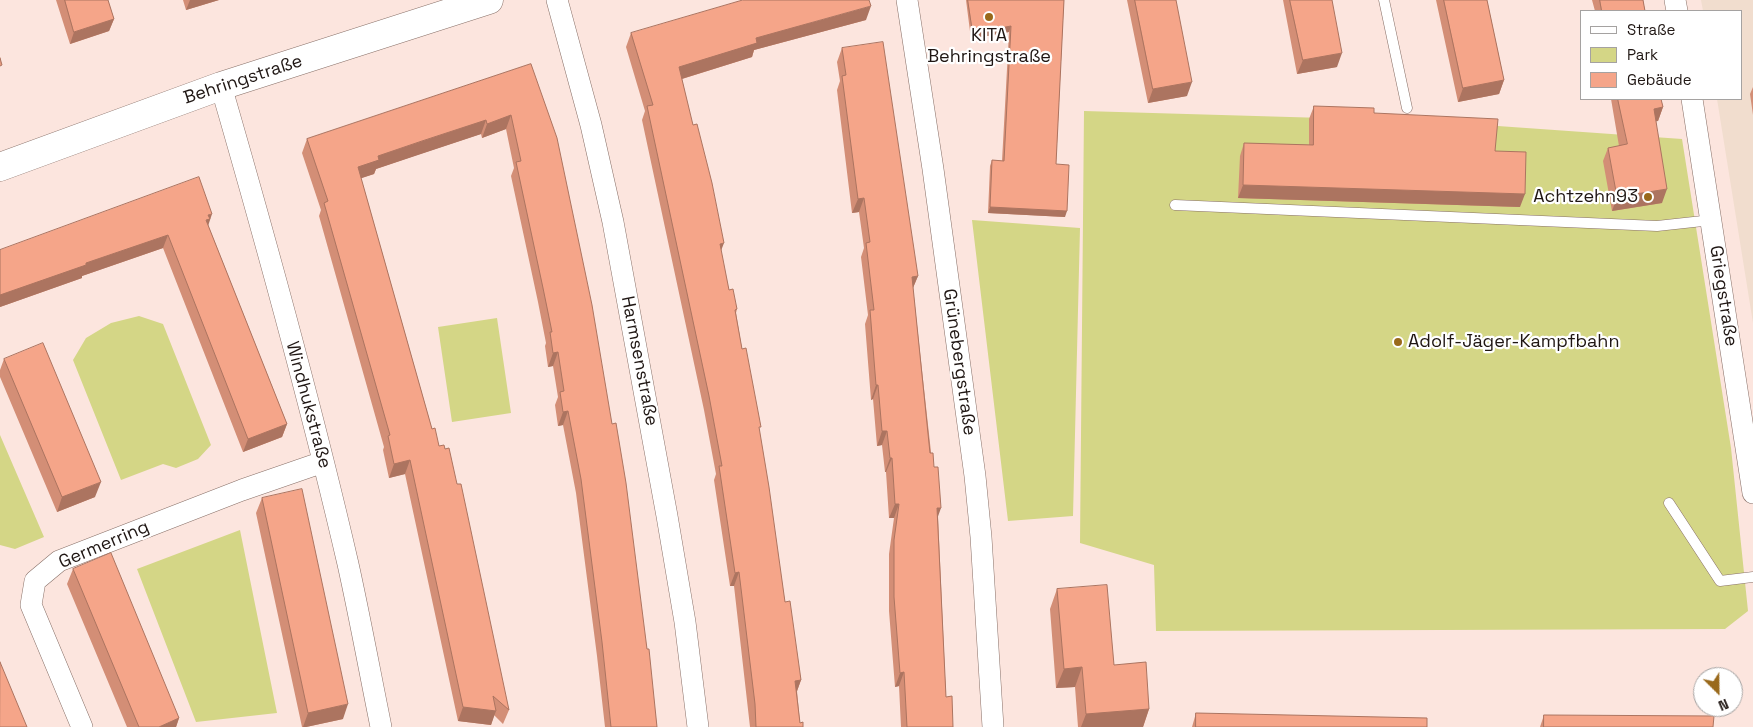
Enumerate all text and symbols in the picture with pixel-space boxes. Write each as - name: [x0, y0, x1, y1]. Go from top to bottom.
- legend: [1580, 10, 1743, 100]
- marker: KITA Behringstraße: [983, 11, 995, 23]
- text: Straße: [1627, 20, 1675, 39]
- place label: KITA Behringstraße: [927, 25, 1051, 68]
- text: Park: [1627, 45, 1658, 64]
- street label: Behringstraße: [181, 51, 305, 109]
- text: Gebäude: [1627, 70, 1692, 89]
- place label: Achtzehn93: [1533, 186, 1638, 208]
- marker: Achtzehn93: [1642, 191, 1654, 203]
- street label: Griegstraße: [1704, 244, 1742, 348]
- street label: Grünebergstraße: [938, 287, 980, 437]
- street label: Harmsenstraße: [616, 294, 662, 428]
- place label: Adolf-Jäger-Kampfbahn: [1408, 331, 1619, 353]
- marker: Adolf-Jäger-Kampfbahn: [1392, 336, 1404, 348]
- street label: Windhukstraße: [281, 339, 335, 471]
- street label: Germerring: [56, 516, 152, 574]
- north arrow: [1693, 667, 1743, 717]
- text: N: [1716, 695, 1731, 715]

